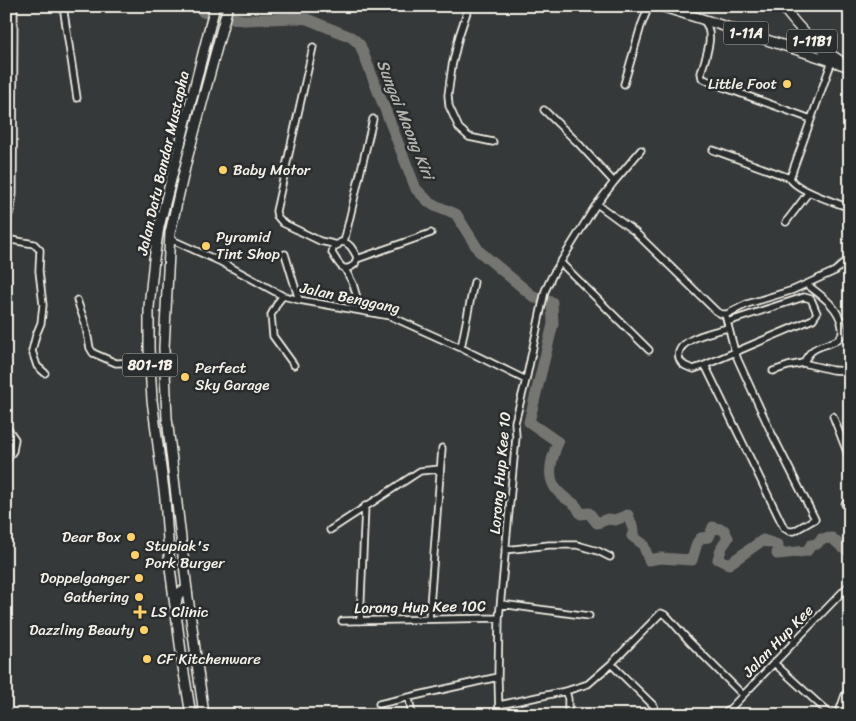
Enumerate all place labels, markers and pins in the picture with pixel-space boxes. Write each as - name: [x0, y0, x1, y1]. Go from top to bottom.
- place label: Little Foot: [708, 71, 777, 97]
- marker: Little Foot: [781, 78, 793, 90]
- place label: Baby Motor: [233, 157, 311, 183]
- marker: Baby Motor: [217, 164, 229, 176]
- place label: Pyramid Tint Shop: [216, 224, 280, 267]
- marker: Pyramid Tint Shop: [200, 240, 212, 252]
- place label: Perfect Sky Garage: [195, 355, 269, 398]
- marker: Perfect Sky Garage: [179, 371, 191, 383]
- place label: Dear Box: [62, 524, 121, 550]
- marker: Dear Box: [125, 531, 137, 543]
- place label: Stupiak's Pork Burger: [145, 533, 225, 576]
- marker: Stupiak's Pork Burger: [129, 549, 141, 561]
- place label: Doppelganger: [40, 565, 130, 591]
- marker: Doppelganger: [133, 572, 145, 584]
- place label: Gathering: [64, 584, 129, 610]
- marker: Gathering: [133, 591, 145, 603]
- place label: LS Clinic: [151, 599, 209, 625]
- marker: LS Clinic: [133, 605, 147, 619]
- place label: Dazzling Beauty: [29, 617, 134, 643]
- marker: Dazzling Beauty: [138, 624, 150, 636]
- place label: CF Kitchenware: [157, 646, 261, 672]
- marker: CF Kitchenware: [141, 653, 153, 665]

